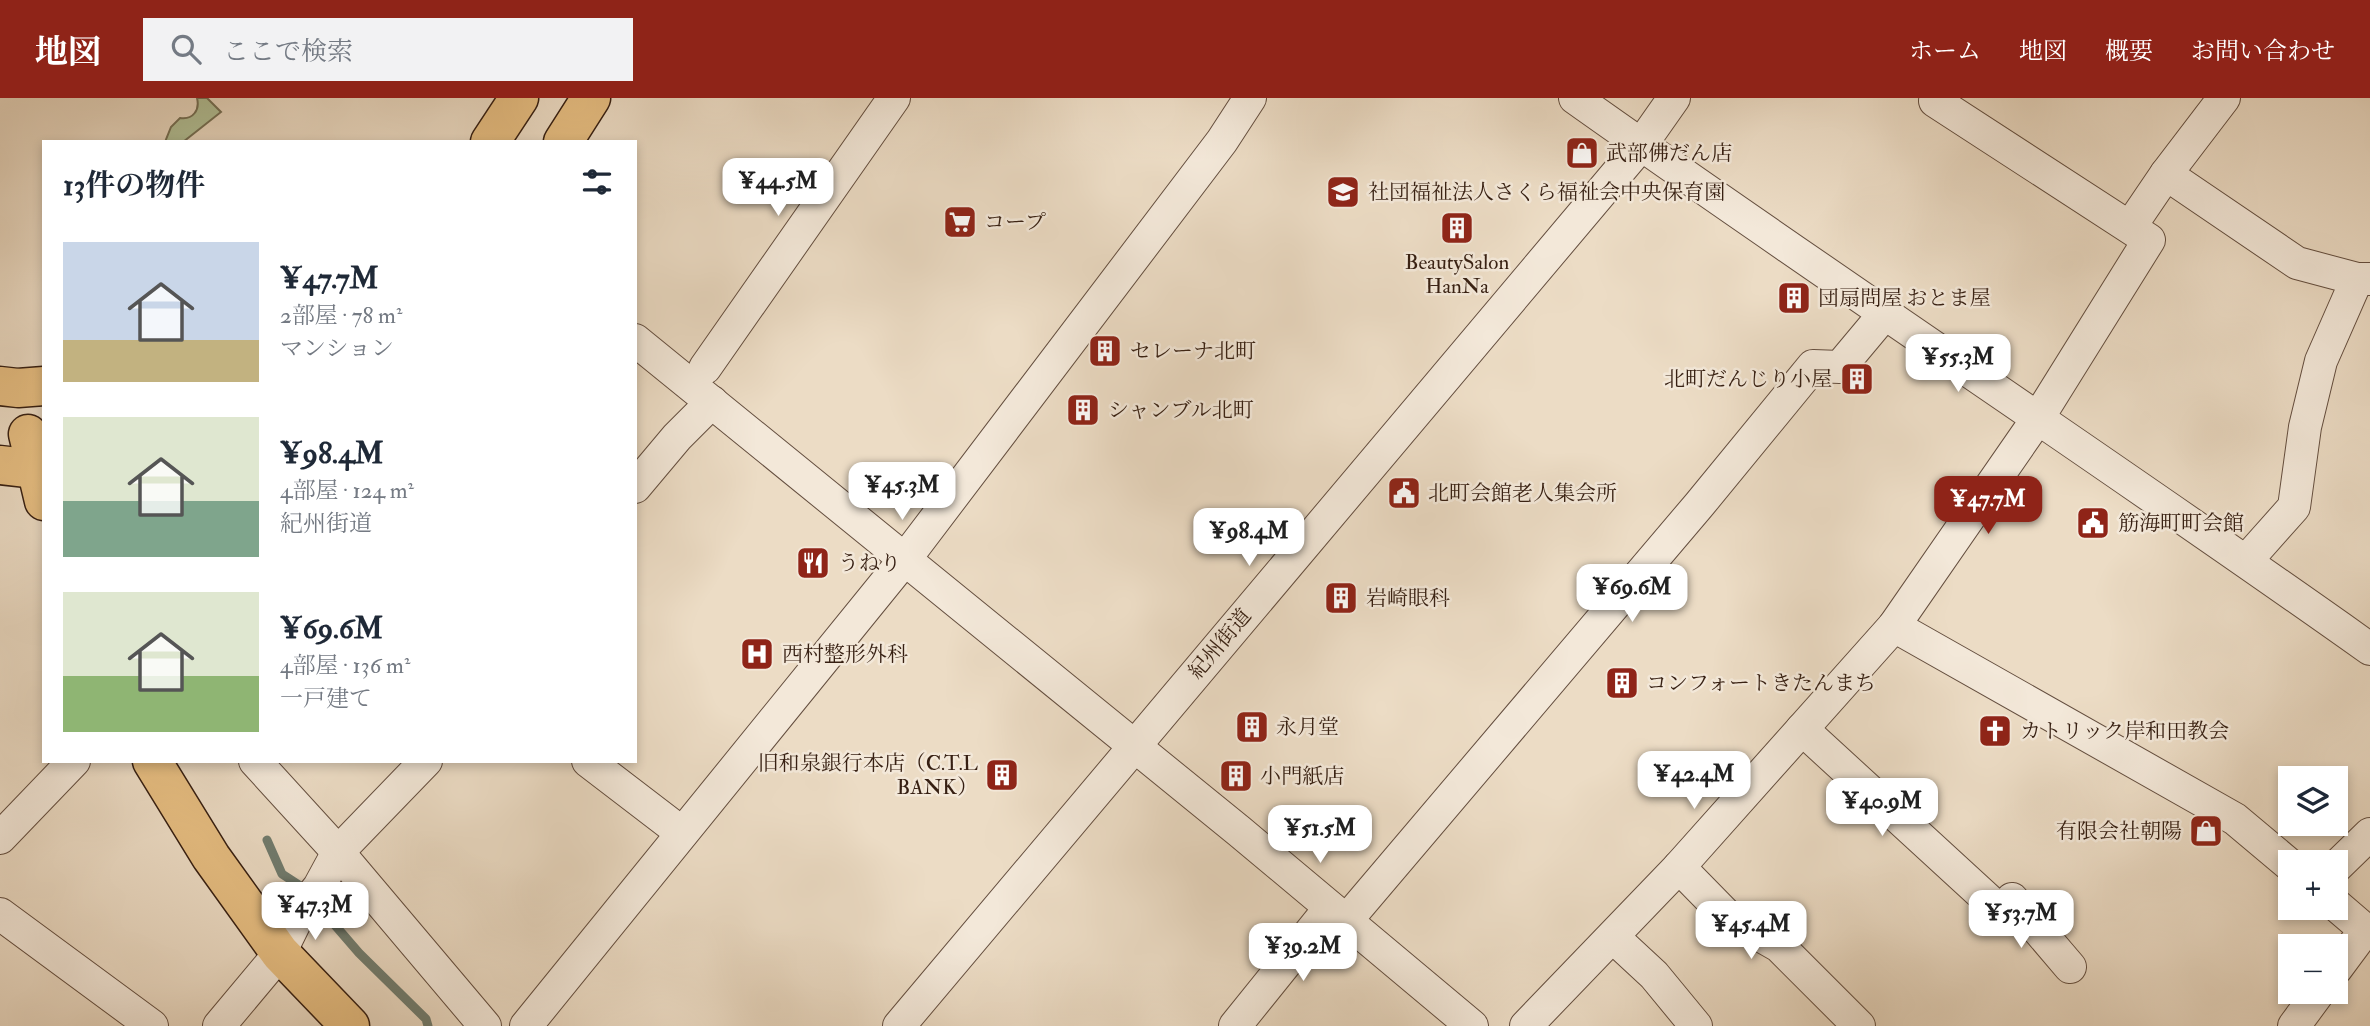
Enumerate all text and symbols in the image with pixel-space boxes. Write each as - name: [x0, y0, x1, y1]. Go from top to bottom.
- search box: [143, 18, 633, 81]
- icon: search: [167, 30, 205, 68]
- text: 地図: [35, 32, 101, 73]
- text: ここで検索: [223, 36, 353, 68]
- text: ホーム: [1909, 36, 1981, 67]
- text: 地図: [2019, 36, 2067, 67]
- text: 概要: [2105, 36, 2153, 67]
- text: お問い合わせ: [2191, 36, 2335, 67]
- shop icon: 武部佛だん店: [1563, 134, 1601, 172]
- place label: 武部佛だん店: [1606, 140, 1732, 167]
- pin: ¥44.5M: [721, 158, 835, 218]
- icon: filters: [578, 163, 616, 201]
- text: ¥44.5M: [738, 166, 818, 195]
- text: 13件の物件: [63, 167, 205, 204]
- school or university icon: 社団福祉法人さくら福祉会中央保育園: [1324, 173, 1362, 211]
- place label: 社団福祉法人さくら福祉会中央保育園: [1368, 179, 1725, 206]
- supermarket icon: コープ: [941, 203, 979, 241]
- place label: コープ: [984, 209, 1046, 236]
- building icon: BeautySalon HanNa: [1438, 209, 1476, 247]
- place label: BeautySalon HanNa: [1405, 249, 1509, 300]
- text: ¥47.7M: [280, 260, 379, 297]
- icon: home: [119, 270, 203, 354]
- building icon: 団扇問屋 おとま屋: [1775, 279, 1813, 317]
- place label: 団扇問屋 おとま屋: [1818, 285, 1990, 312]
- text: 2部屋 · 78 m²: [280, 301, 402, 330]
- building icon: セレーナ北町: [1086, 332, 1124, 370]
- text: マンション: [280, 334, 394, 363]
- pin: ¥55.3M: [1901, 334, 2015, 394]
- place label: セレーナ北町: [1130, 338, 1256, 365]
- text: ¥55.3M: [1922, 342, 1994, 371]
- building icon: 北町だんじり小屋: [1838, 360, 1876, 398]
- place label: 北町だんじり小屋: [1664, 366, 1832, 393]
- building icon: シャンブル北町: [1064, 391, 1102, 429]
- place label: シャンブル北町: [1108, 397, 1254, 424]
- text: ¥98.4M: [280, 435, 383, 472]
- icon: home: [119, 445, 203, 529]
- pin: ¥45.3M: [845, 462, 959, 522]
- text: ¥45.3M: [865, 470, 939, 499]
- public building icon: 北町会館老人集会所: [1385, 474, 1423, 512]
- text: 4部屋 · 124 m²: [280, 476, 414, 505]
- pin: ¥47.7M: [1931, 476, 2045, 536]
- place label: 北町会館老人集会所: [1428, 480, 1617, 507]
- text: ¥47.7M: [1950, 484, 2026, 513]
- public building icon: 筋海町町会館: [2074, 504, 2112, 542]
- pin: ¥98.4M: [1192, 508, 1306, 568]
- text: 紀州街道: [280, 509, 372, 538]
- place label: 筋海町町会館: [2118, 510, 2244, 537]
- text: ¥98.4M: [1209, 516, 1289, 545]
- restaurant icon: うねり: [794, 544, 832, 582]
- place label: うねり: [838, 550, 901, 577]
- pin: ¥69.6M: [1575, 564, 1689, 624]
- text: ¥69.6M: [1593, 572, 1671, 601]
- building icon: 岩崎眼科: [1322, 579, 1360, 617]
- place label: 岩崎眼科: [1366, 585, 1450, 612]
- street label: 紀州街道: [1183, 603, 1257, 685]
- text: ¥69.6M: [280, 610, 383, 647]
- icon: home: [119, 620, 203, 704]
- hospital icon: 西村整形外科: [738, 635, 776, 673]
- place label: 西村整形外科: [782, 641, 908, 668]
- text: 4部屋 · 136 m²: [280, 651, 410, 680]
- building icon: コンフォートきたんまち: [1603, 664, 1641, 702]
- place label: コンフォートきたんまち: [1646, 670, 1876, 697]
- text: 一戸建て: [280, 684, 372, 713]
- building icon: 永月堂: [1233, 708, 1271, 746]
- church icon: カトリック岸和田教会: [1976, 712, 2014, 750]
- place label: 永月堂: [1276, 714, 1339, 741]
- place label: カトリック岸和田教会: [2020, 718, 2229, 745]
- place label: 旧和泉銀行本店（C.T.L BANK）: [758, 750, 978, 801]
- pin: ¥42.4M: [1637, 752, 1751, 811]
- building icon: 旧和泉銀行本店（C.T.L BANK）: [983, 756, 1021, 794]
- building icon: 小門紙店: [1217, 757, 1255, 795]
- text: ¥42.4M: [1654, 759, 1734, 788]
- place label: 小門紙店: [1260, 763, 1344, 790]
- map controls: [2278, 766, 2348, 1004]
- button: layers: [2278, 766, 2348, 836]
- pin: ¥40.9M: [1825, 778, 1939, 838]
- text: ¥40.9M: [1842, 786, 1922, 815]
- pin: ¥51.5M: [1263, 806, 1377, 865]
- shop icon: 有限会社朝陽: [2187, 812, 2225, 850]
- text: ¥51.5M: [1284, 813, 1356, 842]
- place label: 有限会社朝陽: [2056, 818, 2182, 845]
- button: +: [2278, 850, 2348, 920]
- pin: ¥47.3M: [258, 882, 372, 942]
- text: ¥47.3M: [278, 890, 352, 919]
- pin: ¥53.7M: [1964, 890, 2078, 950]
- text: ¥53.7M: [1985, 898, 2057, 927]
- pin: ¥45.4M: [1694, 902, 1808, 961]
- text: ¥45.4M: [1712, 909, 1790, 938]
- pin: ¥39.2M: [1246, 924, 1360, 983]
- text: ¥39.2M: [1265, 931, 1341, 960]
- button: −: [2278, 934, 2348, 1004]

